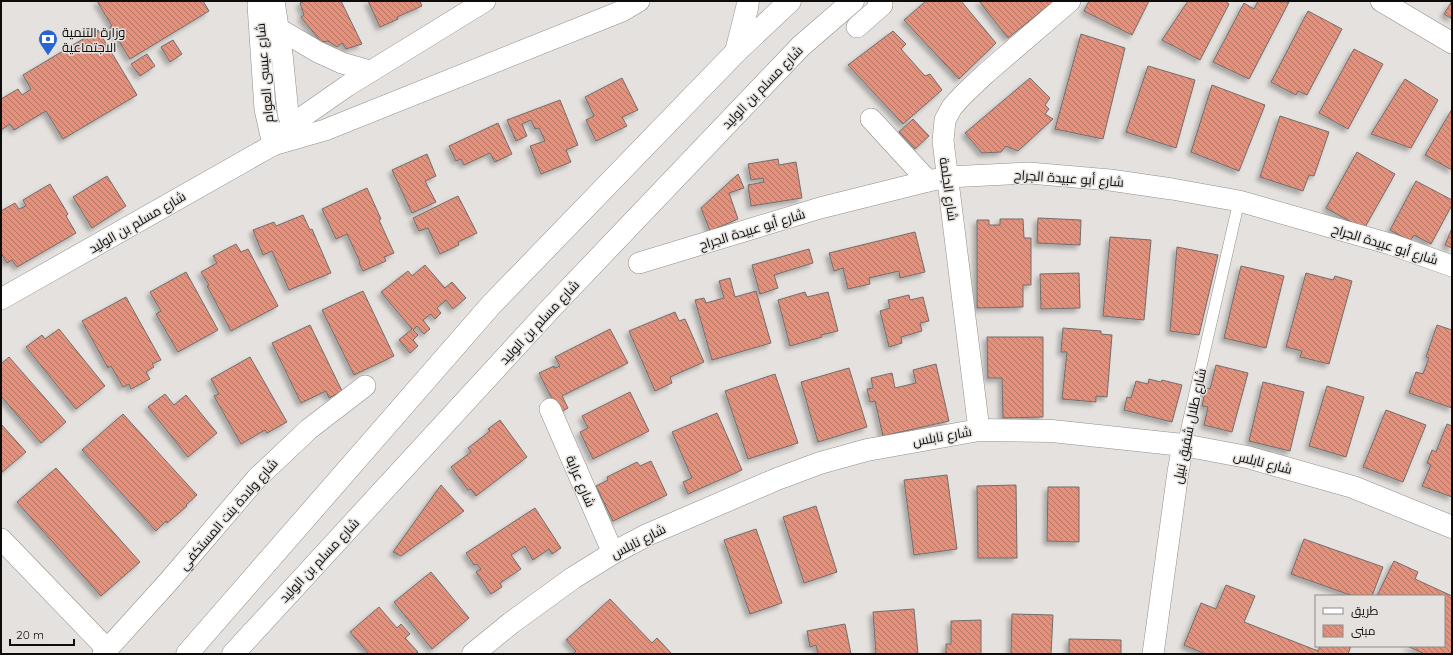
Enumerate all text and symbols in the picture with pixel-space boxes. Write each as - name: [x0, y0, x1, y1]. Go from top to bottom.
- street label: شارع عيسى العوام: [252, 22, 278, 123]
- place label: وزارة التنمية الاجتماعية: [62, 24, 125, 55]
- bank icon: وزارة التنمية الاجتماعية: [37, 28, 59, 56]
- street label: شارع مسلم بن الوليد: [718, 42, 807, 133]
- street label: شارع الجلمة: [936, 156, 961, 222]
- street label: شارع أبو عبيدة الجراح: [1013, 166, 1124, 191]
- street label: شارع مسلم بن الوليد: [86, 188, 189, 258]
- street label: شارع أبو عبيدة الجراح: [697, 205, 807, 254]
- street label: شارع أبو عبيدة الجراح: [1330, 220, 1440, 269]
- street label: شارع مسلم بن الوليد: [496, 277, 584, 369]
- street label: شارع طلال شفيق نبيل: [1169, 367, 1210, 485]
- street label: شارع نابلس: [911, 423, 973, 450]
- street label: شارع نابلس: [1232, 447, 1294, 478]
- street label: شارع عرابة: [562, 453, 599, 510]
- street label: شارع ولادة بنت المستكفي: [175, 455, 283, 575]
- street label: شارع مسلم بن الوليد: [276, 515, 364, 607]
- street label: شارع نابلس: [608, 520, 669, 563]
- legend: [1315, 595, 1445, 647]
- text: طريق: [1351, 603, 1379, 618]
- scale bar: [10, 621, 74, 647]
- text: مبنى: [1351, 623, 1376, 638]
- text: 20 m: [16, 627, 44, 642]

